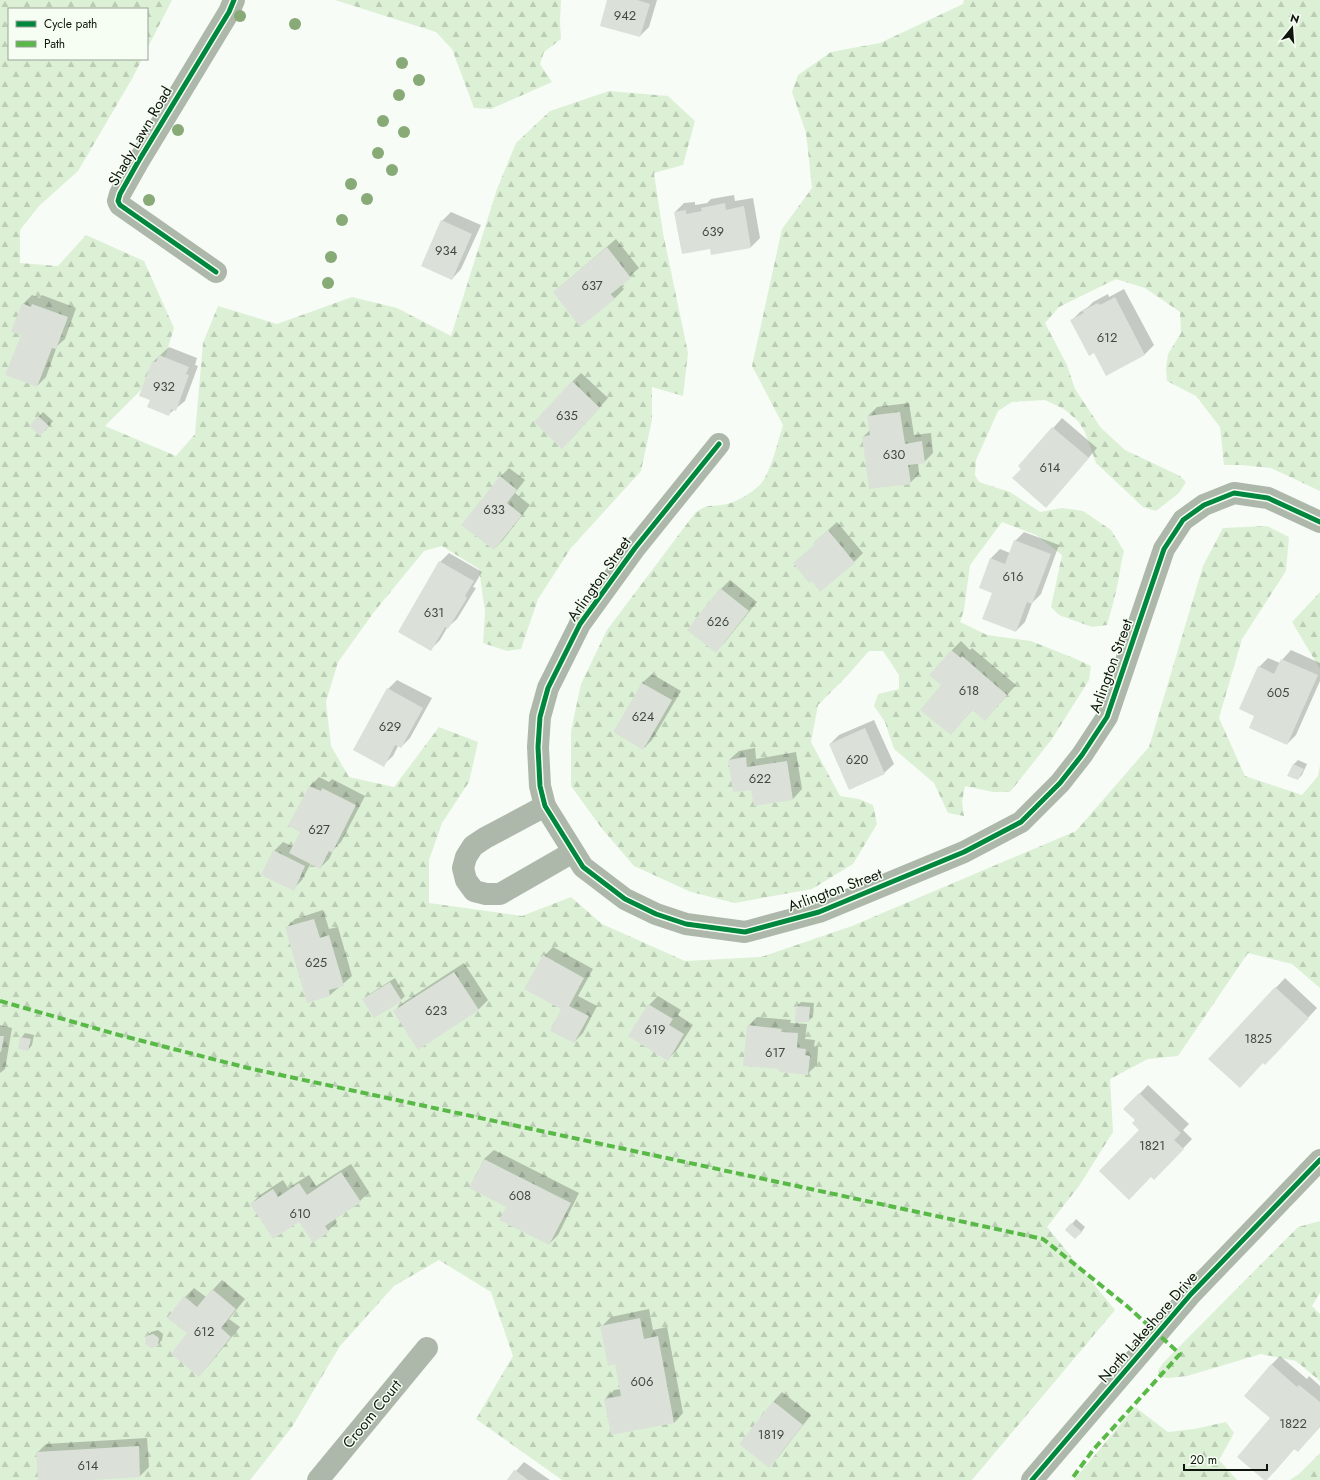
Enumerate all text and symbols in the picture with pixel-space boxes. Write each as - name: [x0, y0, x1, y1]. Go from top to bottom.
- house number: 942: [614, 6, 636, 25]
- legend: [8, 8, 148, 60]
- north arrow: [1272, 8, 1312, 48]
- text: N: [1288, 10, 1301, 27]
- text: Cycle path: [44, 15, 97, 33]
- text: Path: [44, 35, 65, 53]
- street label: Shady Lawn Road: [103, 82, 177, 190]
- house number: 639: [702, 222, 724, 241]
- house number: 934: [435, 241, 458, 260]
- house number: 637: [581, 276, 603, 295]
- house number: 612: [1097, 328, 1117, 347]
- house number: 932: [153, 377, 175, 396]
- house number: 635: [556, 406, 578, 425]
- house number: 630: [883, 445, 905, 464]
- house number: 614: [1040, 458, 1061, 477]
- house number: 633: [483, 500, 505, 519]
- street label: Arlington Street: [562, 532, 637, 626]
- house number: 616: [1003, 567, 1023, 586]
- house number: 631: [424, 603, 444, 622]
- house number: 626: [707, 612, 729, 631]
- street label: Arlington Street: [1084, 615, 1138, 716]
- house number: 618: [959, 681, 979, 700]
- house number: 605: [1267, 683, 1289, 702]
- house number: 624: [632, 707, 655, 726]
- house number: 629: [379, 717, 401, 736]
- house number: 620: [846, 750, 869, 769]
- house number: 622: [749, 769, 771, 788]
- house number: 627: [308, 820, 330, 839]
- street label: Arlington Street: [785, 863, 886, 917]
- house number: 625: [305, 953, 327, 972]
- house number: 623: [425, 1001, 447, 1020]
- house number: 619: [645, 1020, 665, 1039]
- house number: 1825: [1244, 1029, 1272, 1048]
- house number: 617: [765, 1043, 785, 1062]
- house number: 1821: [1139, 1136, 1165, 1155]
- house number: 608: [509, 1186, 531, 1205]
- house number: 610: [289, 1204, 311, 1223]
- street label: North Lakeshore Drive: [1093, 1266, 1203, 1388]
- house number: 612: [194, 1322, 214, 1341]
- house number: 606: [631, 1372, 653, 1391]
- street label: Croom Court: [337, 1375, 407, 1453]
- house number: 1822: [1279, 1414, 1307, 1433]
- house number: 1819: [758, 1425, 784, 1444]
- scale bar: [1184, 1446, 1267, 1472]
- text: 20 m: [1190, 1451, 1217, 1469]
- house number: 614: [78, 1456, 99, 1475]

